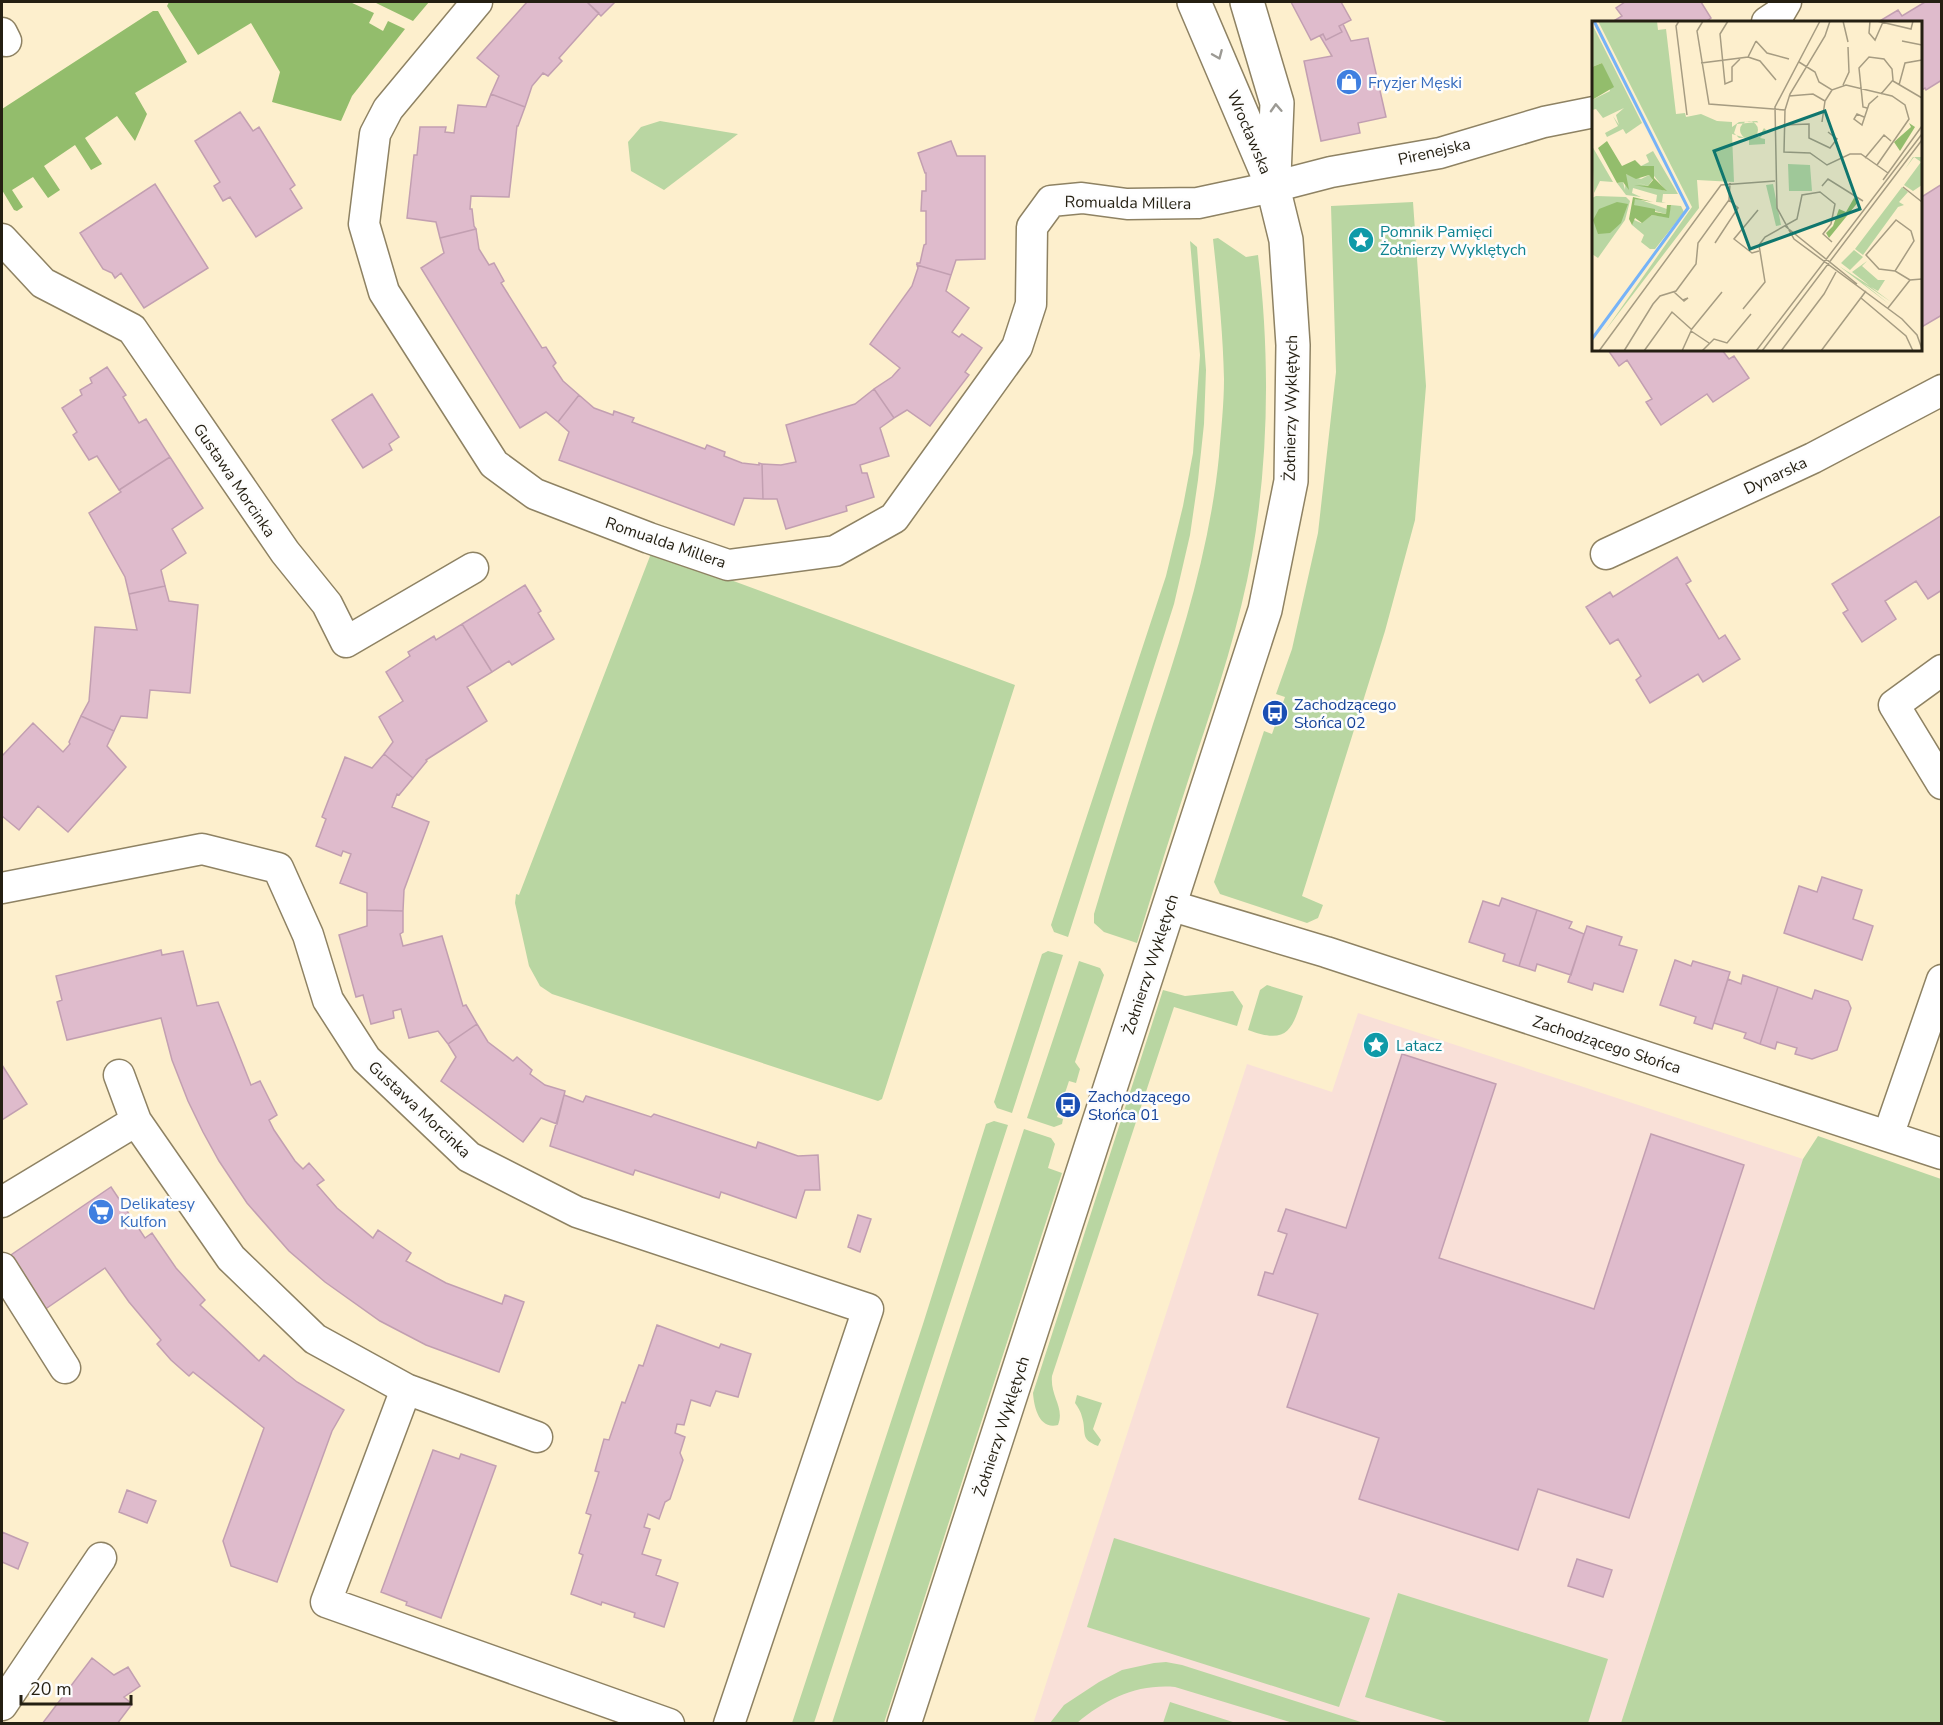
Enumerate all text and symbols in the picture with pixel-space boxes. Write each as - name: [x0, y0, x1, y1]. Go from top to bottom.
- inset map: [1592, 21, 1922, 351]
- one-way arrow: [1211, 48, 1223, 59]
- shop icon: Fryzjer Męski: [1334, 67, 1364, 97]
- place label: Fryzjer Męski: [1368, 72, 1462, 94]
- street label: Wrocławska: [1222, 87, 1277, 178]
- one-way arrow: [1269, 103, 1282, 112]
- street label: Pirenejska: [1396, 133, 1472, 171]
- street label: Romualda Millera: [1065, 191, 1191, 215]
- place label: Pomnik Pamięci Żołnierzy Wyklętych: [1380, 221, 1526, 261]
- place icon: Pomnik Pamięci Żołnierzy Wyklętych: [1346, 225, 1376, 255]
- street label: Żołnierzy Wyklętych: [1279, 335, 1303, 481]
- street label: Gustawa Morcinka: [188, 419, 280, 542]
- street label: Dynarska: [1740, 452, 1811, 500]
- street label: Romualda Millera: [602, 512, 729, 574]
- place label: Zachodzącego Słońca 02: [1294, 694, 1396, 734]
- bus stop icon: Zachodzącego Słońca 02: [1260, 698, 1290, 728]
- street label: Żołnierzy Wyklętych: [1118, 891, 1184, 1037]
- street label: Zachodzącego Słońca: [1530, 1011, 1684, 1079]
- place icon: Latacz: [1361, 1030, 1391, 1060]
- place label: Latacz: [1396, 1035, 1442, 1057]
- street label: Gustawa Morcinka: [363, 1056, 475, 1163]
- place label: Zachodzącego Słońca 01: [1088, 1086, 1190, 1126]
- bus stop icon: Zachodzącego Słońca 01: [1053, 1090, 1083, 1120]
- place label: Delikatesy Kulfon: [120, 1193, 196, 1233]
- supermarket icon: Delikatesy Kulfon: [86, 1197, 116, 1227]
- street label: Żołnierzy Wyklętych: [969, 1353, 1035, 1499]
- scale bar: [21, 1668, 130, 1706]
- text: 20 m: [30, 1677, 72, 1701]

